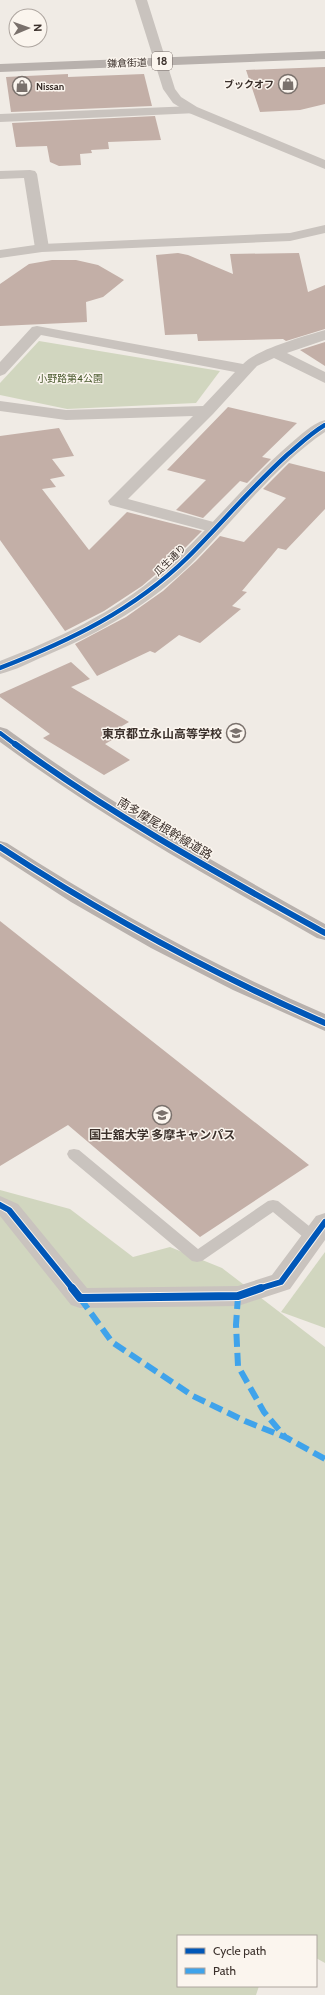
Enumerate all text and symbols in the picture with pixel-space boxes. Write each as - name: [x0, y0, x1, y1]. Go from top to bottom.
- north arrow: [8, 8, 48, 48]
- text: N: [31, 24, 45, 32]
- road number: 18: [152, 52, 172, 70]
- street label: 鎌倉街道: [107, 56, 147, 70]
- shop icon: ブックオフ: [277, 73, 299, 95]
- shop icon: Nissan: [11, 75, 33, 97]
- place label: ブックオフ: [224, 78, 274, 91]
- place label: Nissan: [36, 80, 64, 93]
- park label: 小野路第4公園: [37, 372, 103, 385]
- street label: 瓜生通り: [151, 541, 189, 579]
- school or university icon: 東京都立永山高等学校: [225, 722, 247, 744]
- place label: 東京都立永山高等学校: [102, 726, 222, 741]
- street label: 南多摩尾根幹線道路: [115, 794, 215, 862]
- school or university icon: 国士舘大学 多摩キャンパス: [151, 1104, 173, 1126]
- place label: 国士舘大学 多摩キャンパス: [89, 1127, 235, 1142]
- legend: [177, 1935, 317, 1987]
- text: Cycle path: [213, 1943, 266, 1958]
- text: Path: [213, 1963, 236, 1978]

